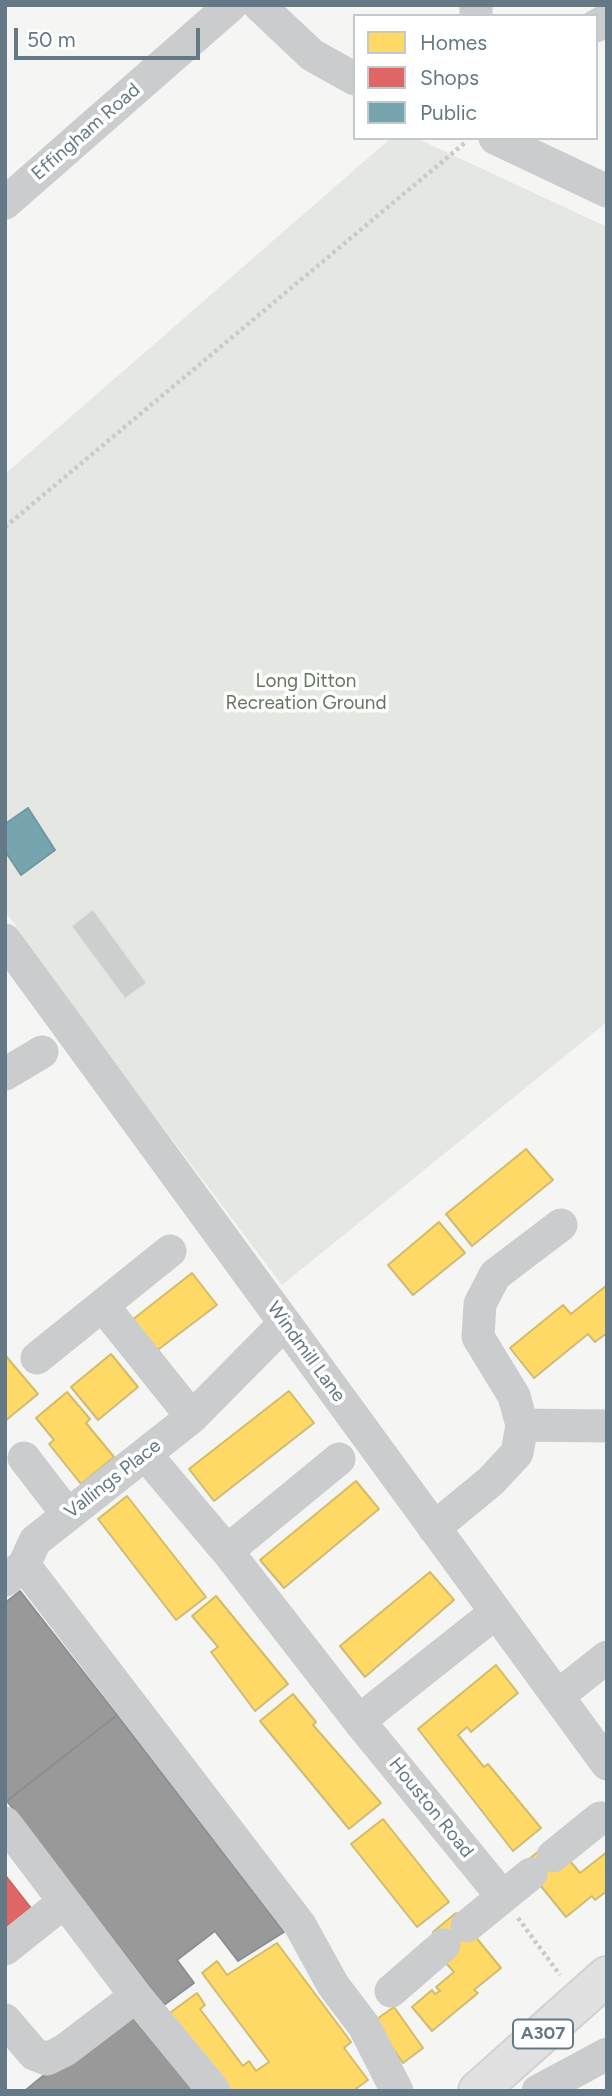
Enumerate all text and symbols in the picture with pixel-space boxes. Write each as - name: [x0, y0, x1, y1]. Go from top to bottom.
- scale bar: [18, 14, 203, 58]
- legend: [353, 14, 598, 140]
- text: 50 m: [27, 27, 76, 52]
- text: Homes: [420, 30, 487, 55]
- text: Shops: [420, 65, 479, 90]
- street label: Effingham Road: [27, 79, 145, 185]
- text: Public: [420, 100, 477, 125]
- park label: Long Ditton Recreation Ground: [225, 670, 387, 714]
- street label: Windmill Lane: [262, 1297, 350, 1407]
- street label: Vallings Place: [60, 1434, 166, 1524]
- street label: Houston Road: [384, 1753, 478, 1863]
- road number: A307: [513, 2020, 573, 2048]

